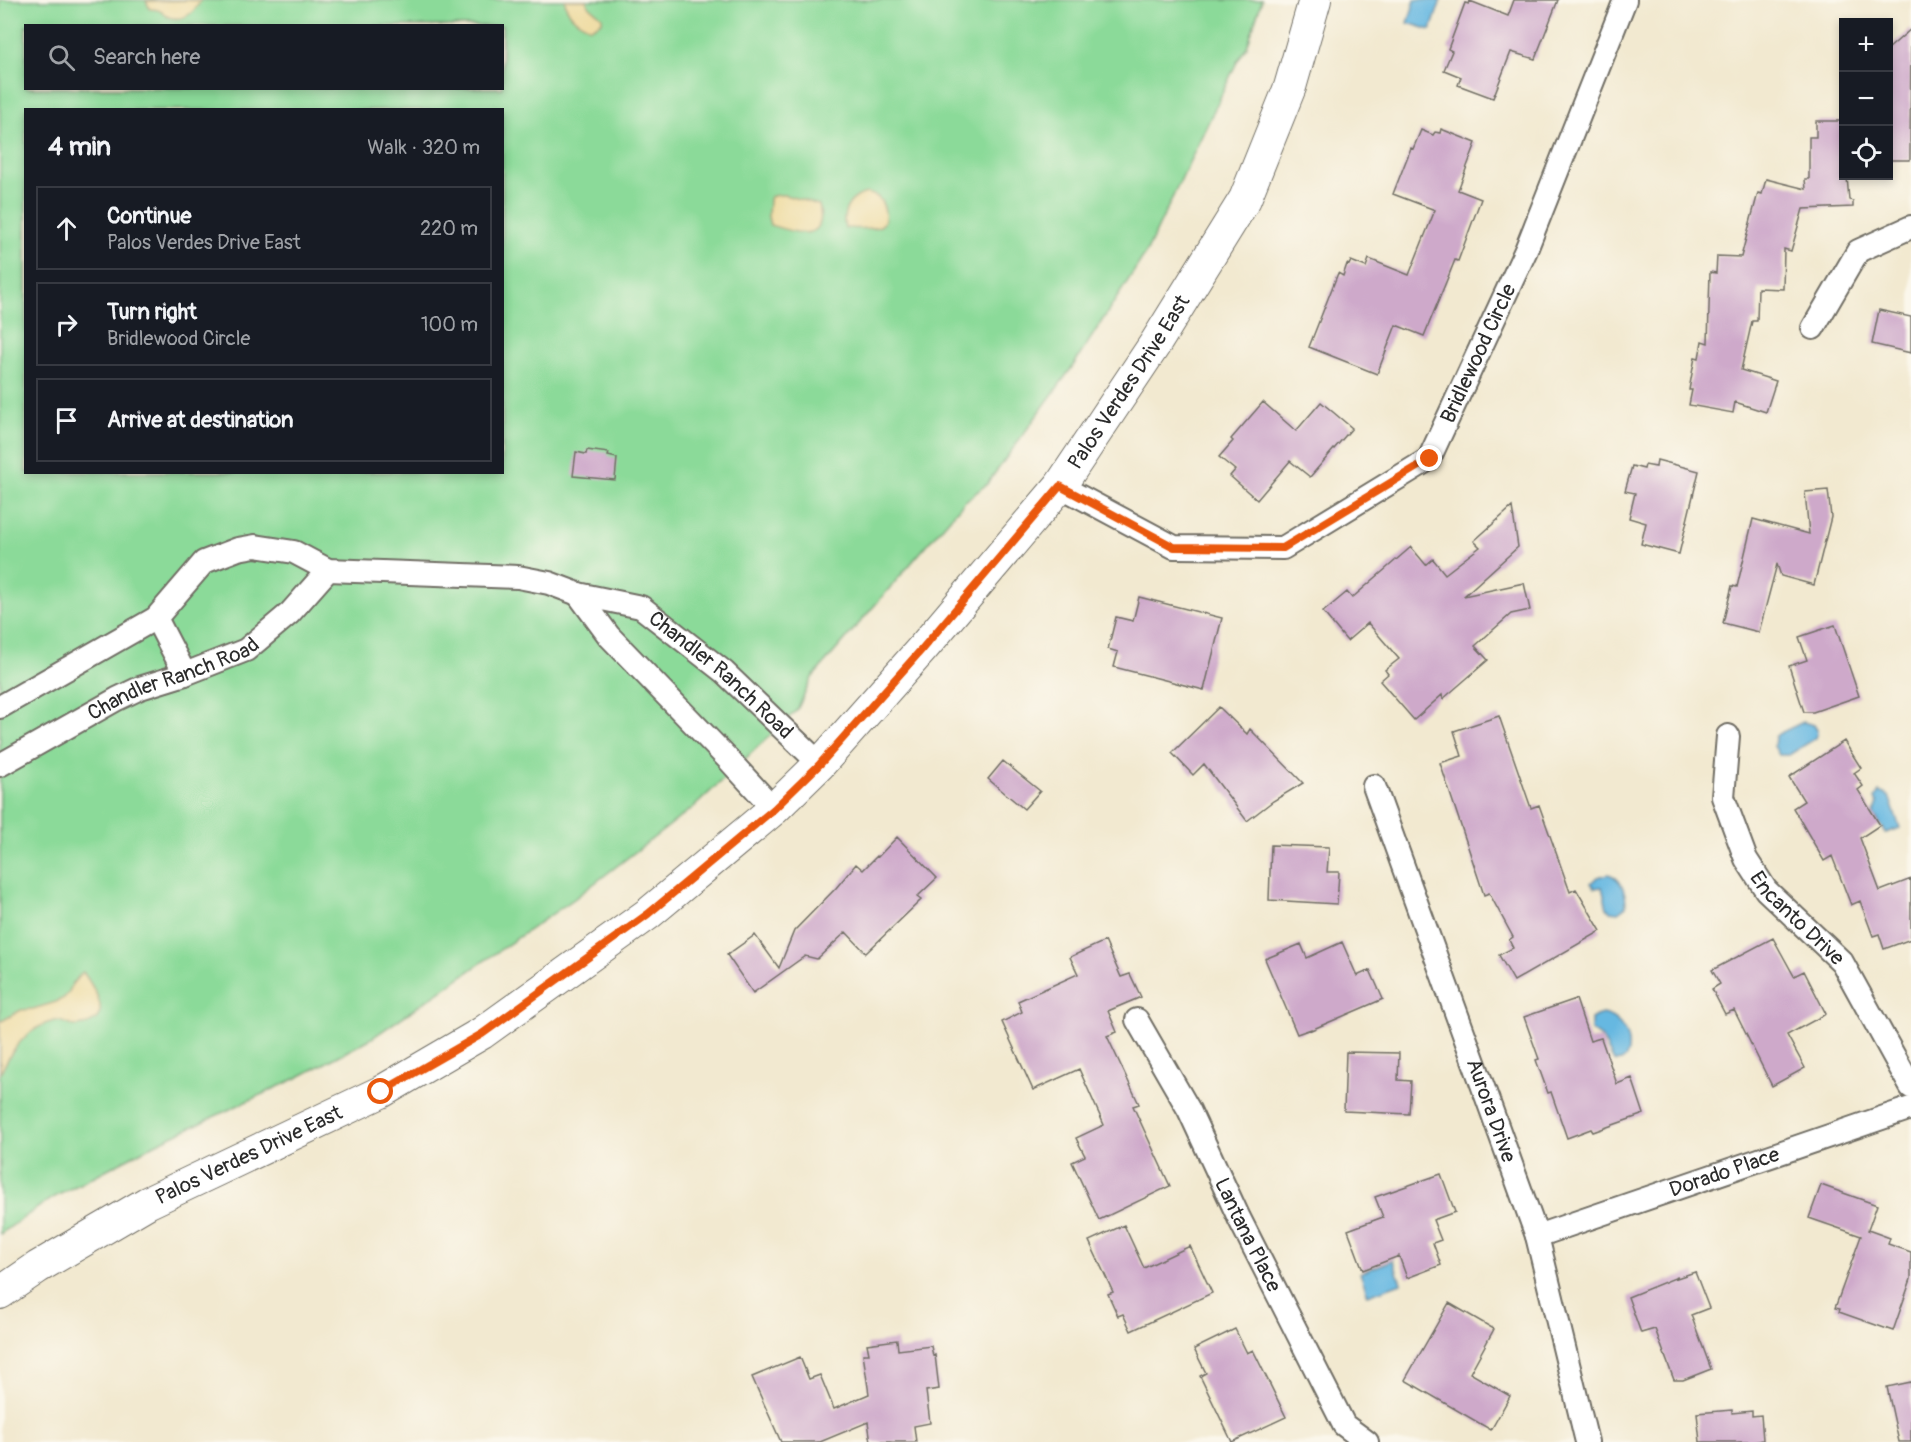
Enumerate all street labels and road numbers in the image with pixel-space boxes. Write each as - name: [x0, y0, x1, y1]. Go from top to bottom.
- street label: Bridlewood Circle: [1434, 279, 1522, 427]
- street label: Palos Verdes Drive East: [1062, 289, 1196, 474]
- street label: Chandler Ranch Road: [643, 605, 799, 745]
- street label: Chandler Ranch Road: [82, 631, 265, 726]
- street label: Encanto Drive: [1744, 866, 1851, 971]
- street label: Aurora Drive: [1460, 1055, 1523, 1167]
- street label: Palos Verdes Drive East: [151, 1099, 347, 1211]
- street label: Dorado Place: [1666, 1140, 1784, 1203]
- street label: Lantana Place: [1209, 1173, 1288, 1297]

